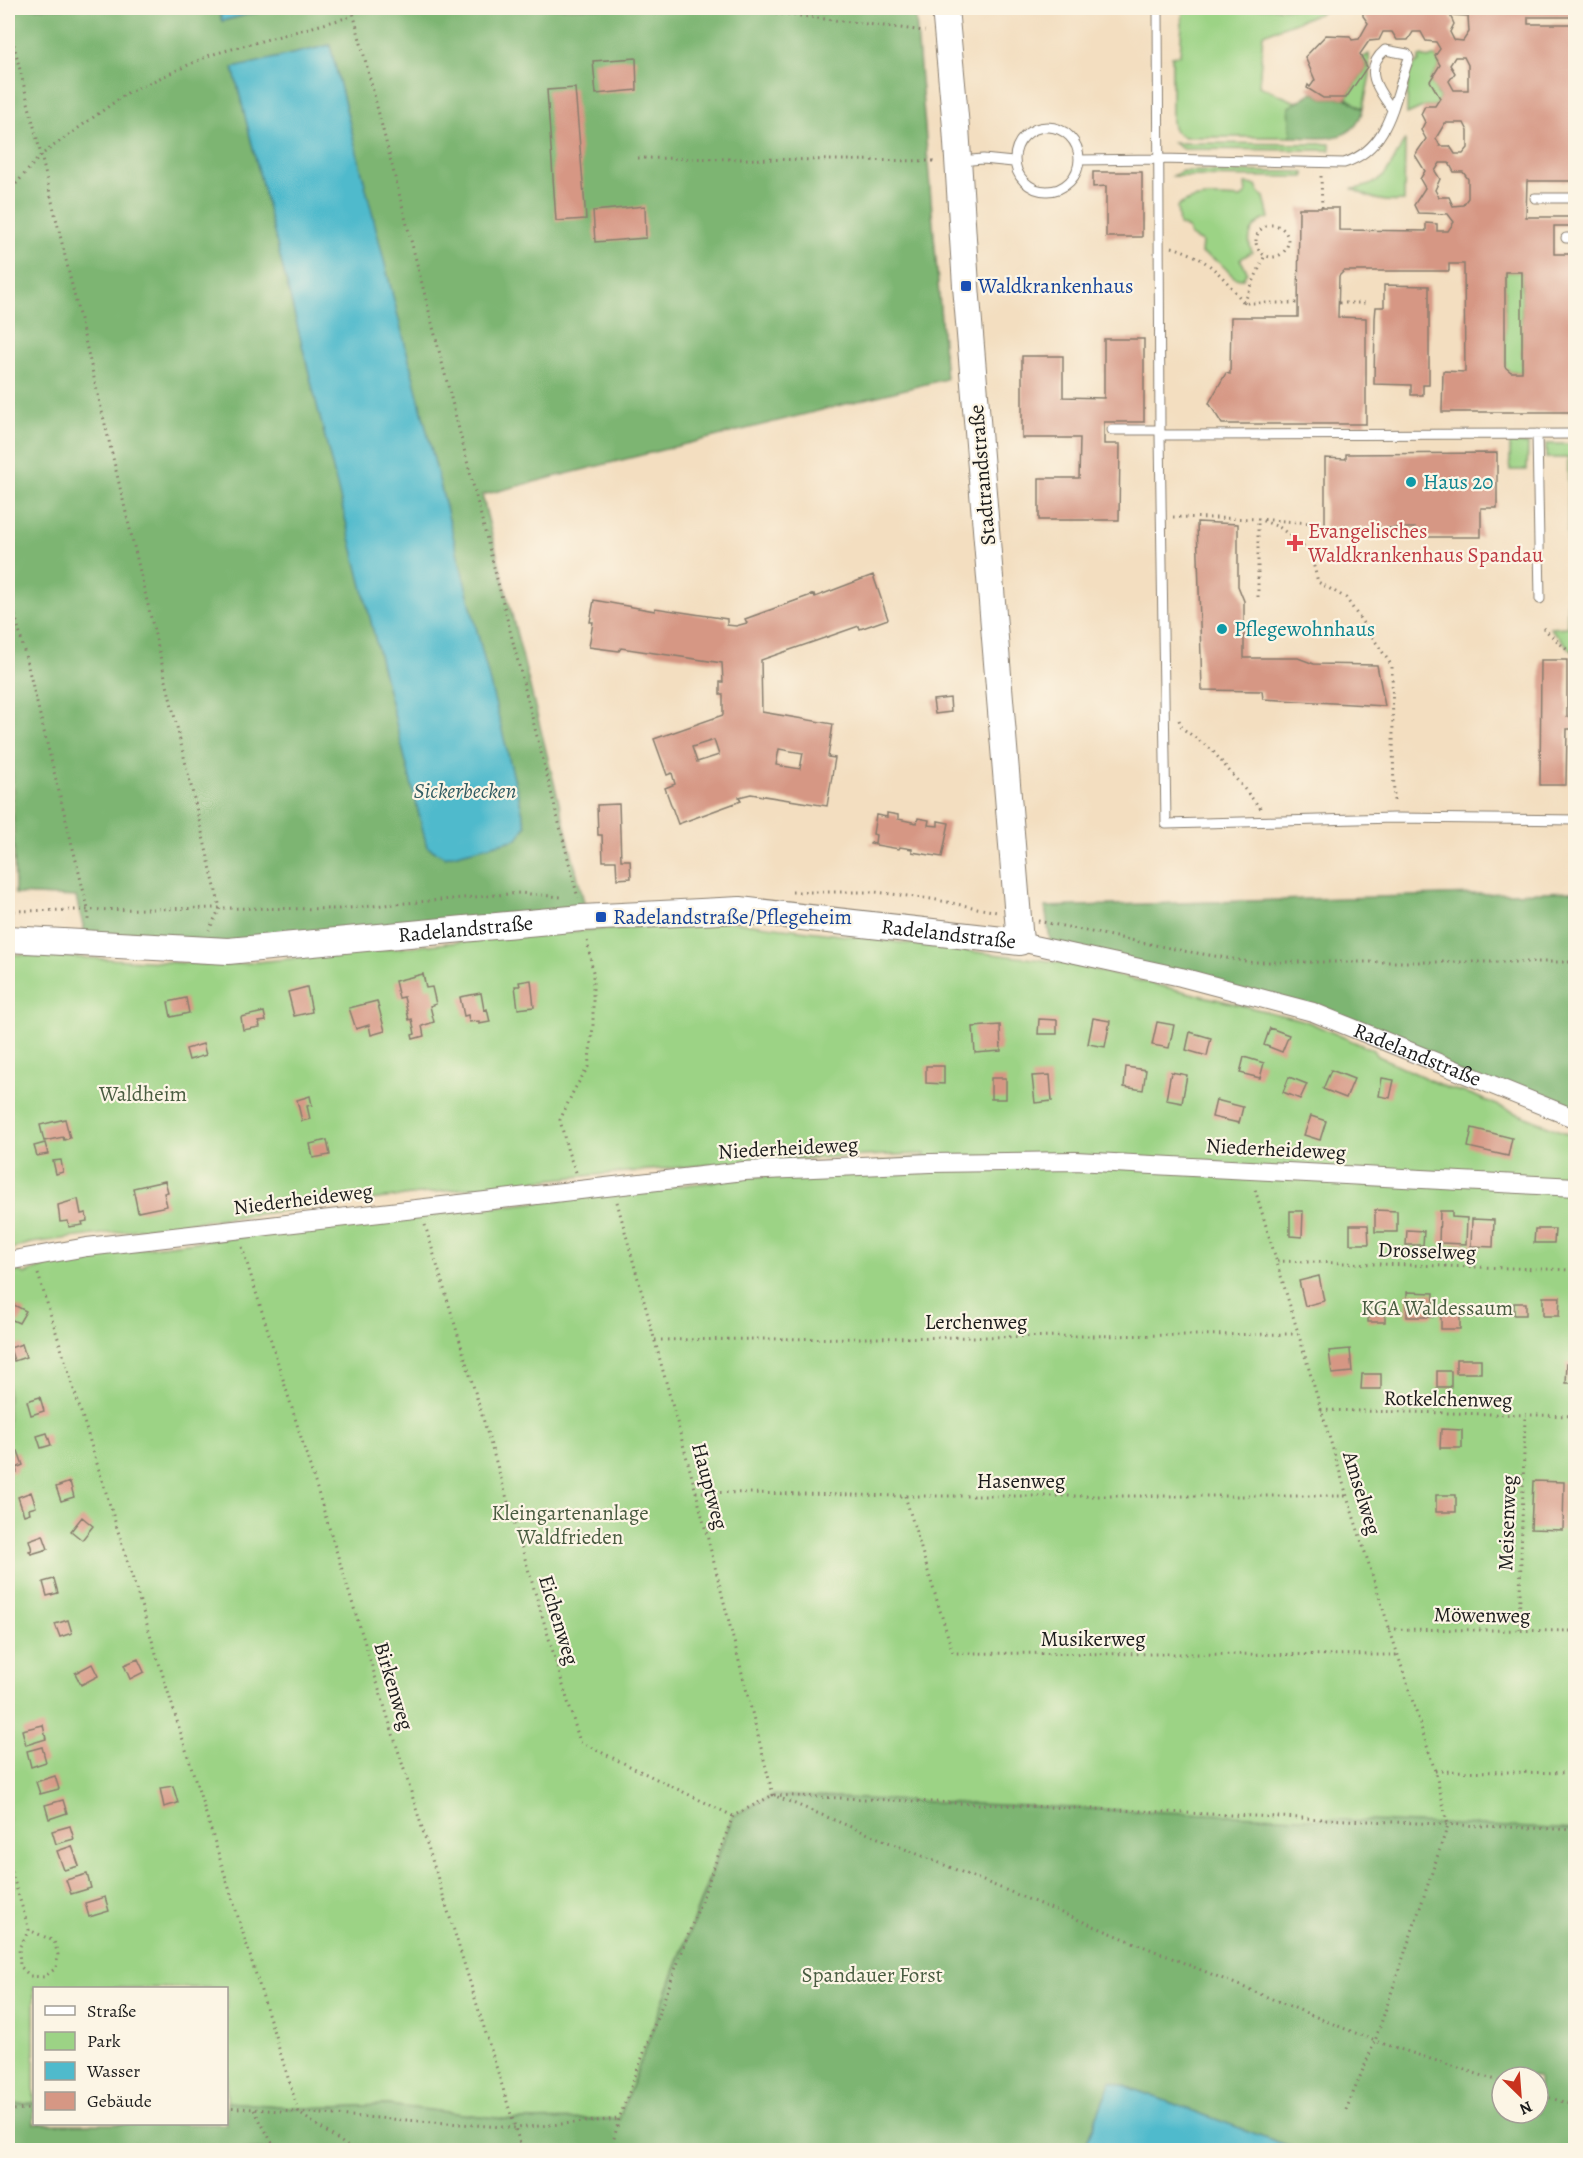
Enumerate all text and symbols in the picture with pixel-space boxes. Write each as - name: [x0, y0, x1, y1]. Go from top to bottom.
- place label: Waldkrankenhaus: [977, 272, 1133, 300]
- marker: Waldkrankenhaus: [959, 279, 973, 293]
- street label: Stadtrandstraße: [962, 403, 1002, 547]
- place label: Haus 20: [1423, 468, 1493, 496]
- marker: Haus 20: [1404, 475, 1418, 489]
- place label: Evangelisches Waldkrankenhaus Spandau: [1307, 517, 1544, 569]
- marker: Evangelisches Waldkrankenhaus Spandau: [1286, 534, 1304, 552]
- place label: Pflegewohnhaus: [1234, 615, 1375, 643]
- marker: Pflegewohnhaus: [1215, 622, 1229, 636]
- water label: Sickerbecken: [414, 776, 516, 806]
- place label: Radelandstraße/Pflegeheim: [613, 903, 852, 931]
- street label: Radelandstraße: [397, 909, 534, 949]
- marker: Radelandstraße/Pflegeheim: [594, 910, 608, 924]
- street label: Radelandstraße: [880, 912, 1017, 955]
- street label: Radelandstraße: [1349, 1016, 1485, 1093]
- park label: Waldheim: [98, 1080, 187, 1108]
- street label: Niederheideweg: [717, 1130, 859, 1166]
- street label: Niederheideweg: [1205, 1131, 1347, 1167]
- street label: Niederheideweg: [232, 1176, 375, 1221]
- street label: Drosselweg: [1377, 1235, 1477, 1267]
- park label: KGA Waldessaum: [1361, 1294, 1513, 1322]
- street label: Lerchenweg: [925, 1308, 1028, 1336]
- street label: Rotkelchenweg: [1383, 1384, 1513, 1414]
- street label: Hauptweg: [685, 1439, 735, 1533]
- street label: Amselweg: [1336, 1447, 1388, 1539]
- street label: Hasenweg: [977, 1467, 1066, 1495]
- street label: Meisenweg: [1491, 1474, 1523, 1571]
- park label: Kleingartenanlage Waldfrieden: [491, 1499, 649, 1551]
- street label: Eichenweg: [532, 1572, 586, 1669]
- street label: Möwenweg: [1433, 1600, 1531, 1630]
- street label: Musikerweg: [1040, 1625, 1146, 1653]
- street label: Birkenweg: [367, 1638, 421, 1734]
- park label: Spandauer Forst: [801, 1961, 943, 1989]
- legend: [33, 1987, 228, 2125]
- text: Straße: [87, 1999, 136, 2023]
- text: Park: [87, 2029, 121, 2053]
- text: Wasser: [86, 2059, 140, 2083]
- north arrow: [1490, 2065, 1550, 2125]
- text: Gebäude: [87, 2089, 152, 2113]
- text: N: [1516, 2095, 1536, 2120]

